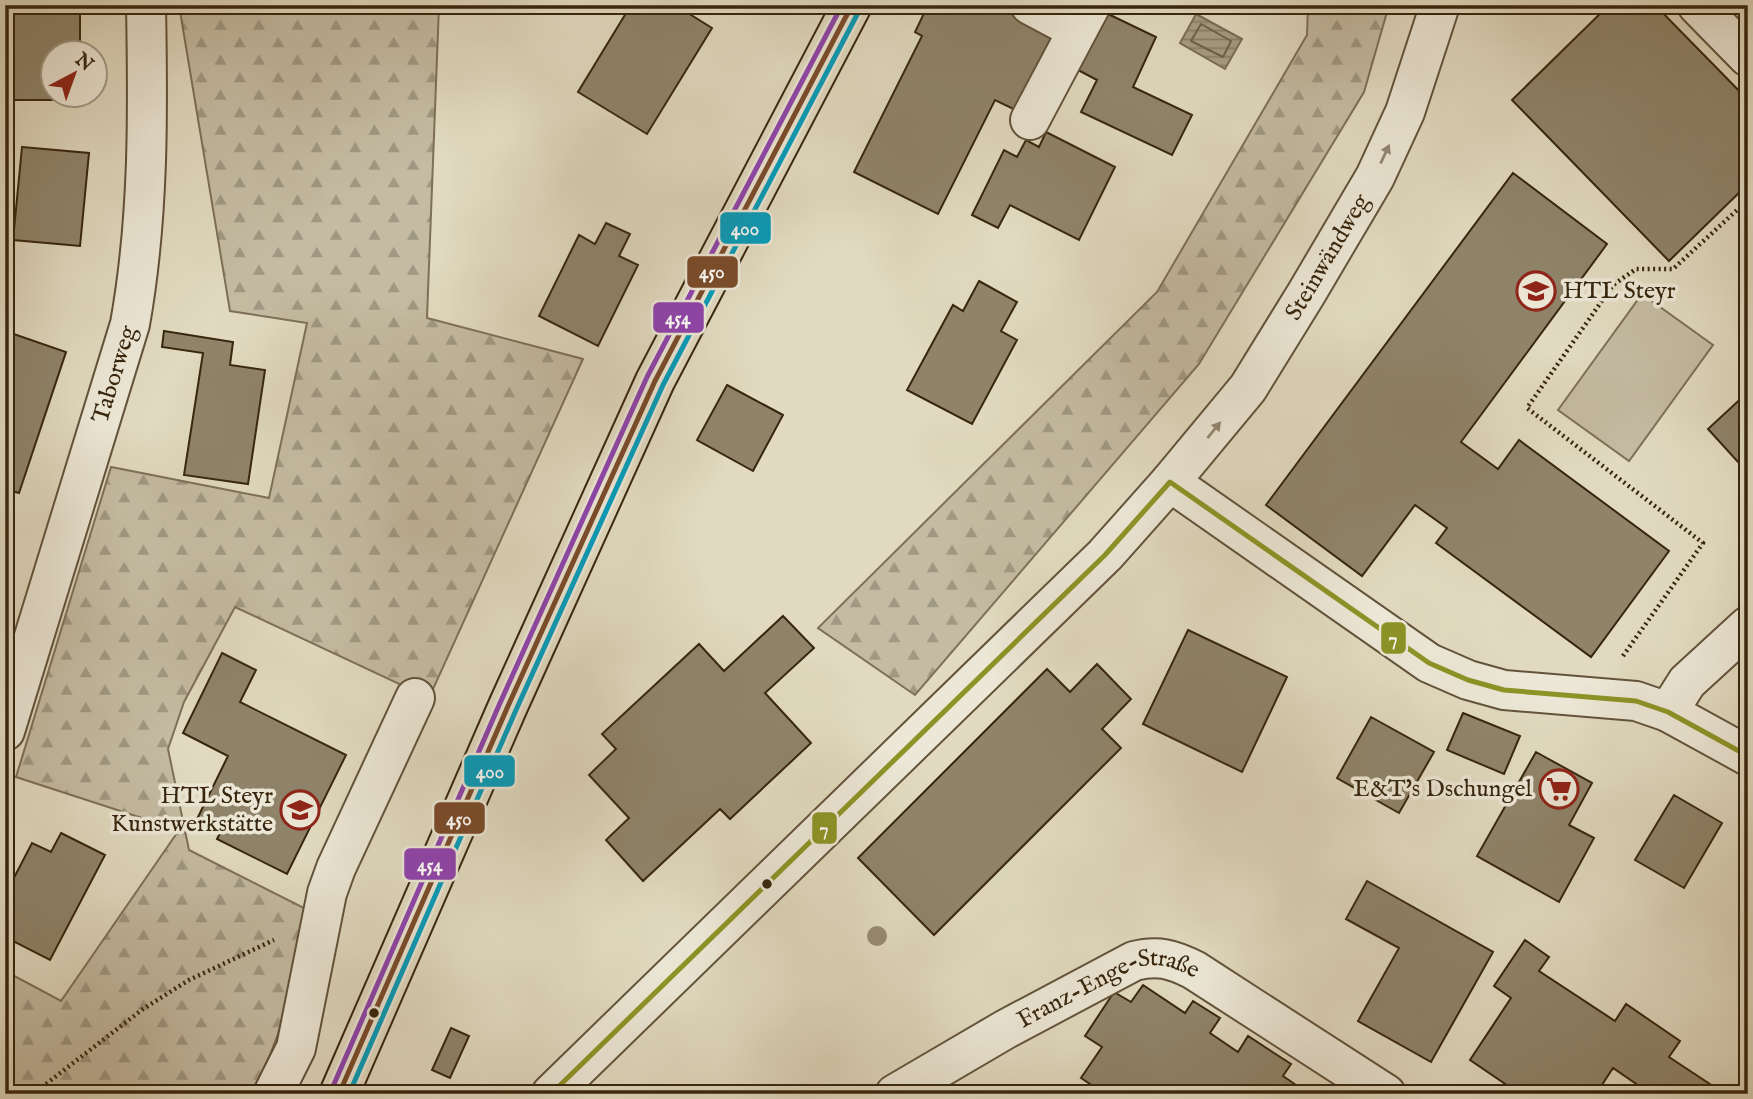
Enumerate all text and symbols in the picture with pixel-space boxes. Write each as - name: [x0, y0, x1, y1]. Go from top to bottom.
- north arrow: [38, 38, 108, 108]
- text: N: [69, 48, 98, 77]
- one-way arrow: [1379, 144, 1391, 164]
- street label: Steinwändweg: [1278, 187, 1378, 326]
- line badge: 400: [719, 211, 772, 245]
- text: 400: [731, 218, 759, 242]
- line badge: 450: [686, 255, 739, 289]
- text: 450: [699, 261, 725, 285]
- school or university icon: HTL Steyr: [1515, 270, 1557, 312]
- place label: HTL Steyr: [1563, 276, 1676, 307]
- line badge: 454: [652, 301, 705, 334]
- text: 454: [665, 307, 691, 331]
- street label: Taborweg: [85, 321, 144, 427]
- one-way arrow: [1206, 421, 1221, 439]
- line badge: 7: [1380, 621, 1407, 655]
- text: 7: [1389, 628, 1398, 652]
- line badge: 400: [463, 754, 516, 788]
- text: 400: [476, 761, 504, 785]
- supermarket icon: E&T's Dschungel: [1538, 768, 1580, 810]
- place label: E&T's Dschungel: [1353, 774, 1532, 805]
- place label: HTL Steyr Kunstwerkstätte: [111, 781, 273, 840]
- school or university icon: HTL Steyr Kunstwerkstätte: [279, 789, 321, 831]
- line badge: 450: [433, 801, 486, 835]
- text: 450: [446, 808, 472, 832]
- line badge: 7: [811, 811, 838, 845]
- text: 7: [820, 818, 829, 842]
- line badge: 454: [403, 847, 457, 881]
- text: 454: [417, 854, 443, 878]
- unlabelled marker: [760, 877, 774, 891]
- street label: Franz-Enge-Straße: [1012, 943, 1205, 1036]
- unlabelled marker: [367, 1006, 381, 1020]

